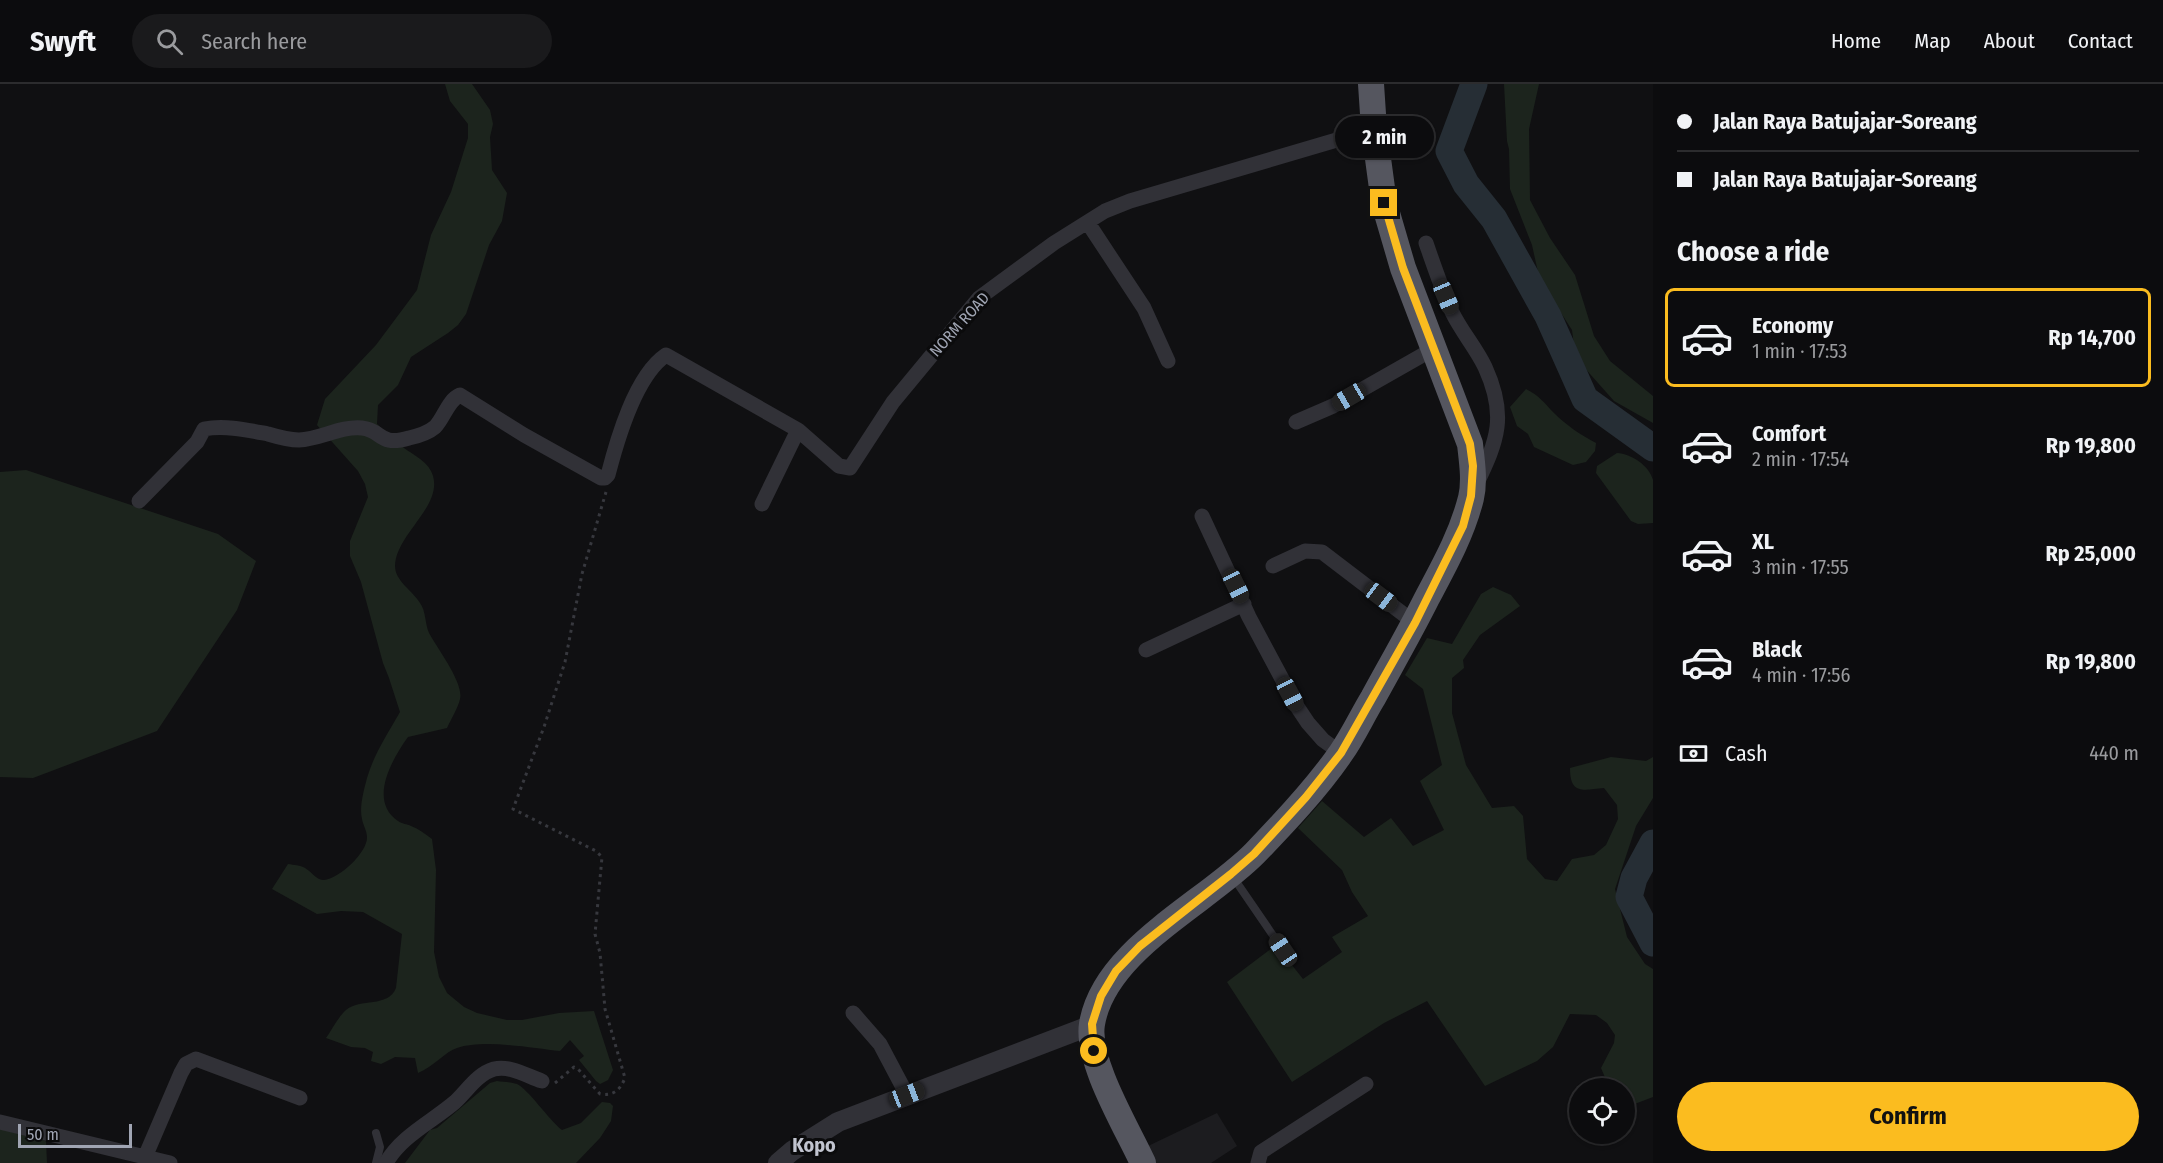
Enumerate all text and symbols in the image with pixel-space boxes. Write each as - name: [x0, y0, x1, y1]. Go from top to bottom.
- search box: [132, 14, 552, 68]
- text: Swyft: [30, 25, 96, 58]
- icon: search: [153, 25, 186, 58]
- text: Search here: [201, 28, 307, 55]
- text: Home: [1831, 28, 1881, 54]
- text: Map: [1914, 28, 1951, 54]
- text: About: [1984, 28, 2035, 54]
- text: Contact: [2068, 28, 2133, 54]
- text: Jalan Raya Batujajar-Soreang: [1713, 108, 1977, 135]
- callout: 2 min: [1334, 116, 1434, 158]
- text: 2 min: [1362, 125, 1407, 149]
- text: Jalan Raya Batujajar-Soreang: [1713, 166, 1977, 193]
- route end: [1370, 189, 1397, 216]
- text: Choose a ride: [1677, 236, 1829, 268]
- car: [1431, 277, 1461, 317]
- street label: NORM ROAD: [926, 288, 993, 360]
- icon: car: [1680, 311, 1734, 365]
- text: Economy: [1752, 312, 1833, 339]
- text: Rp 14,700: [2048, 324, 2136, 351]
- text: 1 min · 17:53: [1752, 339, 1847, 363]
- car: [1329, 380, 1369, 414]
- icon: car: [1680, 419, 1734, 473]
- text: Comfort: [1752, 420, 1826, 447]
- text: Rp 19,800: [2046, 432, 2136, 459]
- text: 2 min · 17:54: [1752, 447, 1849, 471]
- icon: car: [1680, 527, 1734, 581]
- text: XL: [1752, 528, 1774, 555]
- text: Rp 25,000: [2045, 540, 2136, 567]
- text: 3 min · 17:55: [1752, 555, 1849, 579]
- car: [1220, 566, 1252, 606]
- car: [1361, 579, 1401, 615]
- icon: car: [1680, 635, 1734, 689]
- text: Black: [1752, 636, 1802, 663]
- text: Rp 19,800: [2046, 648, 2136, 675]
- text: 4 min · 17:56: [1752, 663, 1850, 687]
- car: [1274, 674, 1306, 714]
- icon: cash: [1677, 737, 1710, 770]
- text: Cash: [1725, 740, 1768, 767]
- text: 440 m: [2089, 741, 2139, 765]
- car: [1265, 930, 1301, 970]
- route start: [1080, 1037, 1107, 1064]
- map controls: [1569, 1078, 1635, 1144]
- button: locate: [1569, 1078, 1635, 1144]
- car: [887, 1080, 927, 1110]
- button: Confirm: [1677, 1082, 2139, 1151]
- scale bar: [18, 1121, 132, 1148]
- text: 50 m: [27, 1125, 59, 1144]
- district label: Kopo: [792, 1133, 836, 1157]

